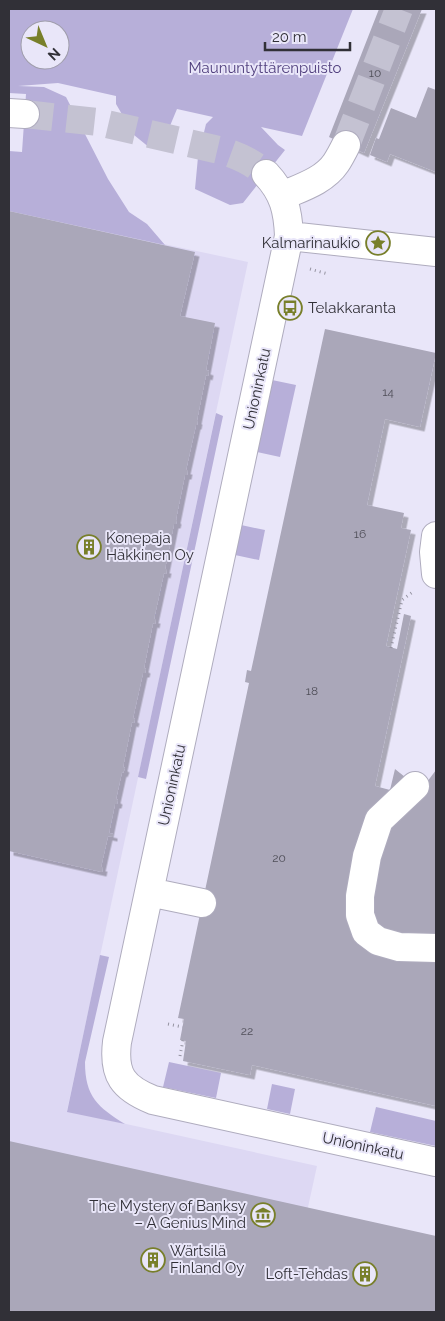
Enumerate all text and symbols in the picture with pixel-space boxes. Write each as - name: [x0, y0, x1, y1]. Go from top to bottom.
- north arrow: [20, 20, 70, 70]
- scale bar: [265, 20, 350, 52]
- text: 20 m: [272, 28, 307, 46]
- text: N: [45, 45, 63, 64]
- park label: Maununtyttärenpuisto: [189, 59, 342, 77]
- house number: 10: [369, 66, 381, 80]
- place icon: Kalmarinaukio: [365, 230, 391, 256]
- place label: Kalmarinaukio: [262, 234, 360, 252]
- bus stop icon: Telakkaranta: [277, 295, 303, 321]
- place label: Telakkaranta: [308, 299, 396, 317]
- street label: Unioninkatu: [240, 346, 274, 431]
- house number: 14: [382, 385, 394, 399]
- house number: 16: [354, 527, 366, 541]
- place label: Konepaja Häkkinen Oy: [106, 529, 194, 564]
- building icon: Konepaja Häkkinen Oy: [76, 534, 102, 560]
- house number: 18: [306, 684, 318, 698]
- street label: Unioninkatu: [155, 742, 189, 827]
- house number: 20: [272, 851, 286, 865]
- house number: 22: [241, 1024, 253, 1038]
- street label: Unioninkatu: [321, 1129, 406, 1163]
- place label: The Mystery of Banksy – A Genius Mind: [89, 1197, 246, 1232]
- museum icon: The Mystery of Banksy – A Genius Mind: [250, 1202, 276, 1228]
- place label: Wärtsilä Finland Oy: [170, 1242, 244, 1277]
- building icon: Wärtsilä Finland Oy: [140, 1247, 166, 1273]
- building icon: Loft-Tehdas: [352, 1261, 378, 1287]
- place label: Loft-Tehdas: [266, 1265, 348, 1283]

